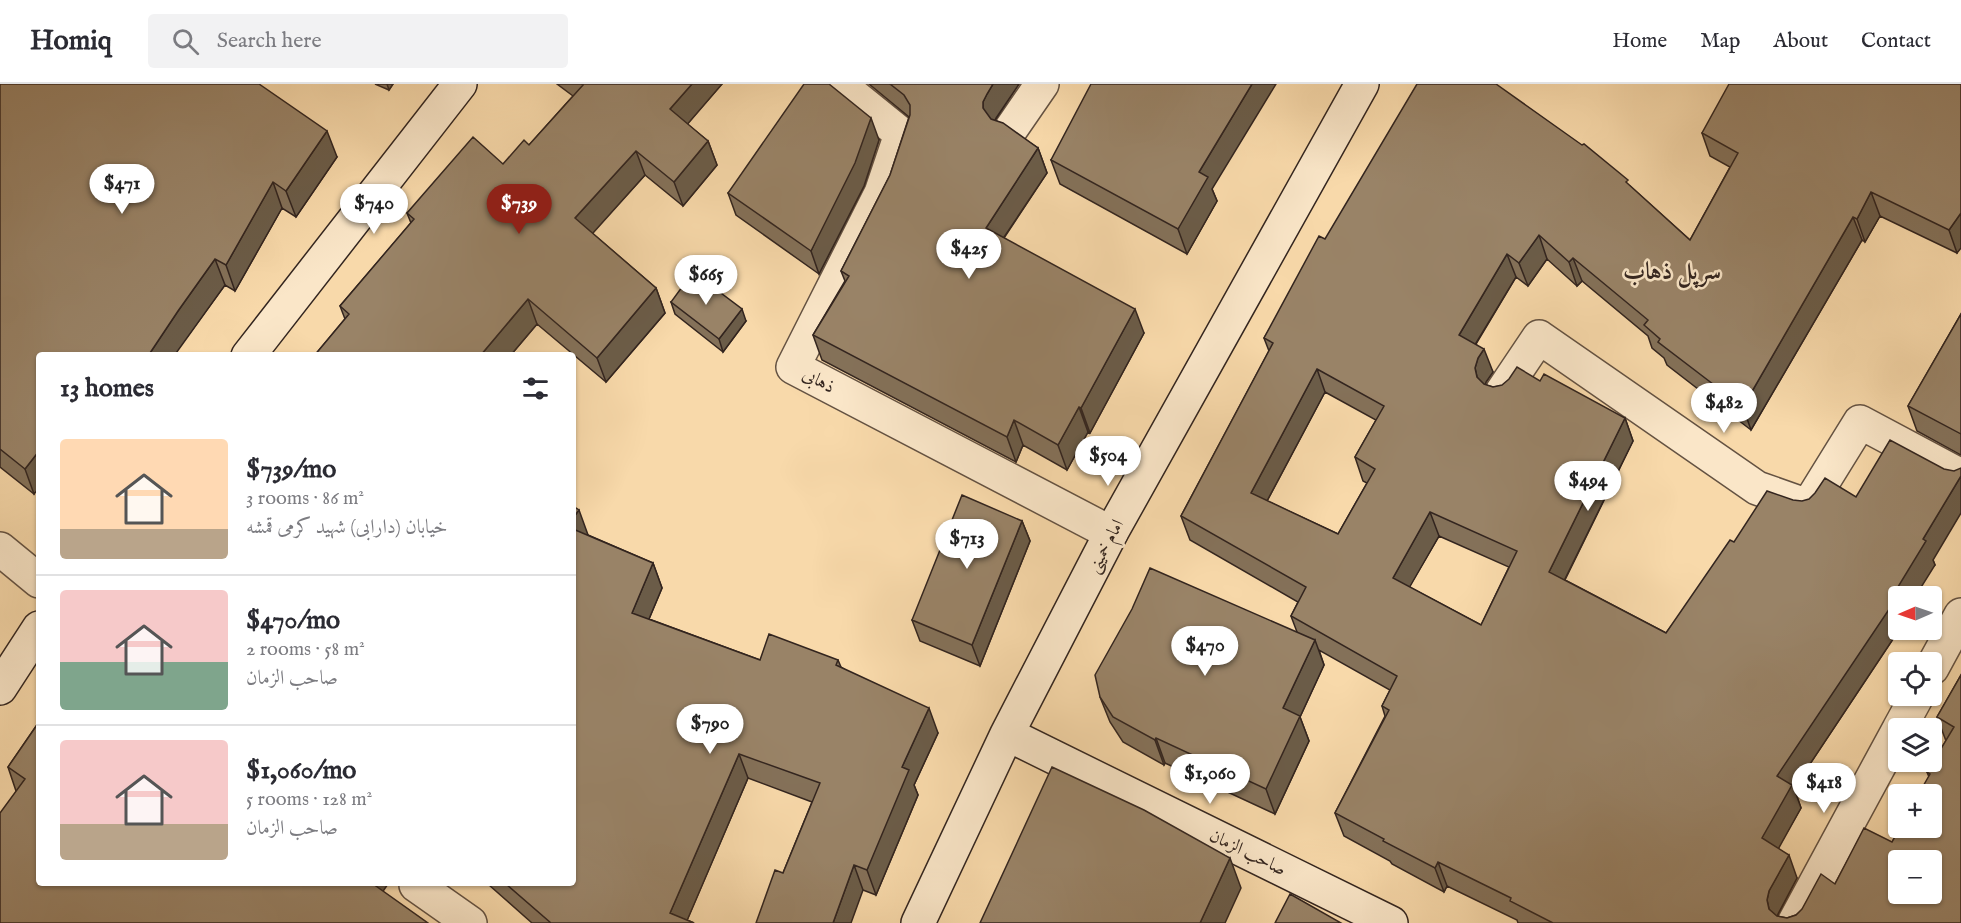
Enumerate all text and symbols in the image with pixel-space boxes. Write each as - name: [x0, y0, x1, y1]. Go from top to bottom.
- search box: [148, 14, 568, 68]
- text: Homiq: [30, 24, 112, 59]
- icon: search: [169, 25, 202, 58]
- text: Search here: [217, 27, 322, 55]
- text: Home: [1612, 28, 1667, 55]
- text: Map: [1700, 28, 1740, 55]
- text: About: [1773, 28, 1828, 55]
- text: Contact: [1861, 28, 1931, 55]
- pin: $471: [86, 164, 158, 215]
- text: $471: [103, 171, 141, 196]
- pin: $740: [338, 184, 410, 235]
- pin: $739: [483, 184, 555, 235]
- text: $740: [354, 191, 394, 216]
- text: $739: [501, 191, 537, 216]
- pin: $425: [933, 229, 1005, 280]
- text: $425: [950, 236, 988, 261]
- pin: $665: [670, 255, 742, 306]
- district label: سرپل ذهاب: [1623, 257, 1721, 289]
- text: $665: [688, 262, 724, 287]
- street label: ذهابی: [798, 363, 839, 399]
- text: 13 homes: [60, 372, 154, 405]
- icon: filters: [519, 372, 552, 405]
- pin: $482: [1688, 383, 1760, 434]
- text: $482: [1705, 390, 1743, 415]
- pin: $504: [1072, 436, 1144, 487]
- text: $504: [1089, 443, 1127, 468]
- text: $739/mo: [246, 453, 336, 486]
- pin: $494: [1552, 461, 1624, 512]
- icon: home: [108, 463, 180, 535]
- text: $494: [1568, 468, 1608, 493]
- text: 3 rooms · 86 m²: [246, 486, 364, 511]
- text: خیابان (دارابی) شهید کرمی قمشه: [246, 515, 448, 540]
- street label: امام خمینی: [1083, 516, 1133, 579]
- pin: $713: [931, 519, 1003, 570]
- text: $713: [949, 526, 985, 551]
- north arrow: [1888, 586, 1942, 640]
- map controls: [1888, 586, 1942, 904]
- text: $470/mo: [246, 604, 340, 637]
- icon: home: [108, 614, 180, 686]
- pin: $470: [1169, 626, 1241, 677]
- text: $470: [1185, 633, 1225, 658]
- text: 2 rooms · 58 m²: [246, 637, 365, 662]
- button: locate: [1888, 652, 1942, 706]
- text: صاحب الزمان: [246, 666, 338, 691]
- pin: $790: [674, 704, 746, 755]
- text: $790: [691, 711, 729, 736]
- button: layers: [1888, 718, 1942, 772]
- text: $1,060/mo: [246, 754, 356, 787]
- pin: $1,060: [1161, 754, 1259, 805]
- text: $1,060: [1184, 761, 1236, 786]
- pin: $418: [1788, 763, 1860, 814]
- icon: home: [108, 764, 180, 836]
- text: $418: [1806, 770, 1842, 795]
- button: +: [1888, 784, 1942, 838]
- text: 5 rooms · 128 m²: [246, 787, 372, 812]
- text: صاحب الزمان: [246, 816, 338, 841]
- street label: صاحب الزمان: [1205, 825, 1290, 882]
- button: −: [1888, 850, 1942, 904]

